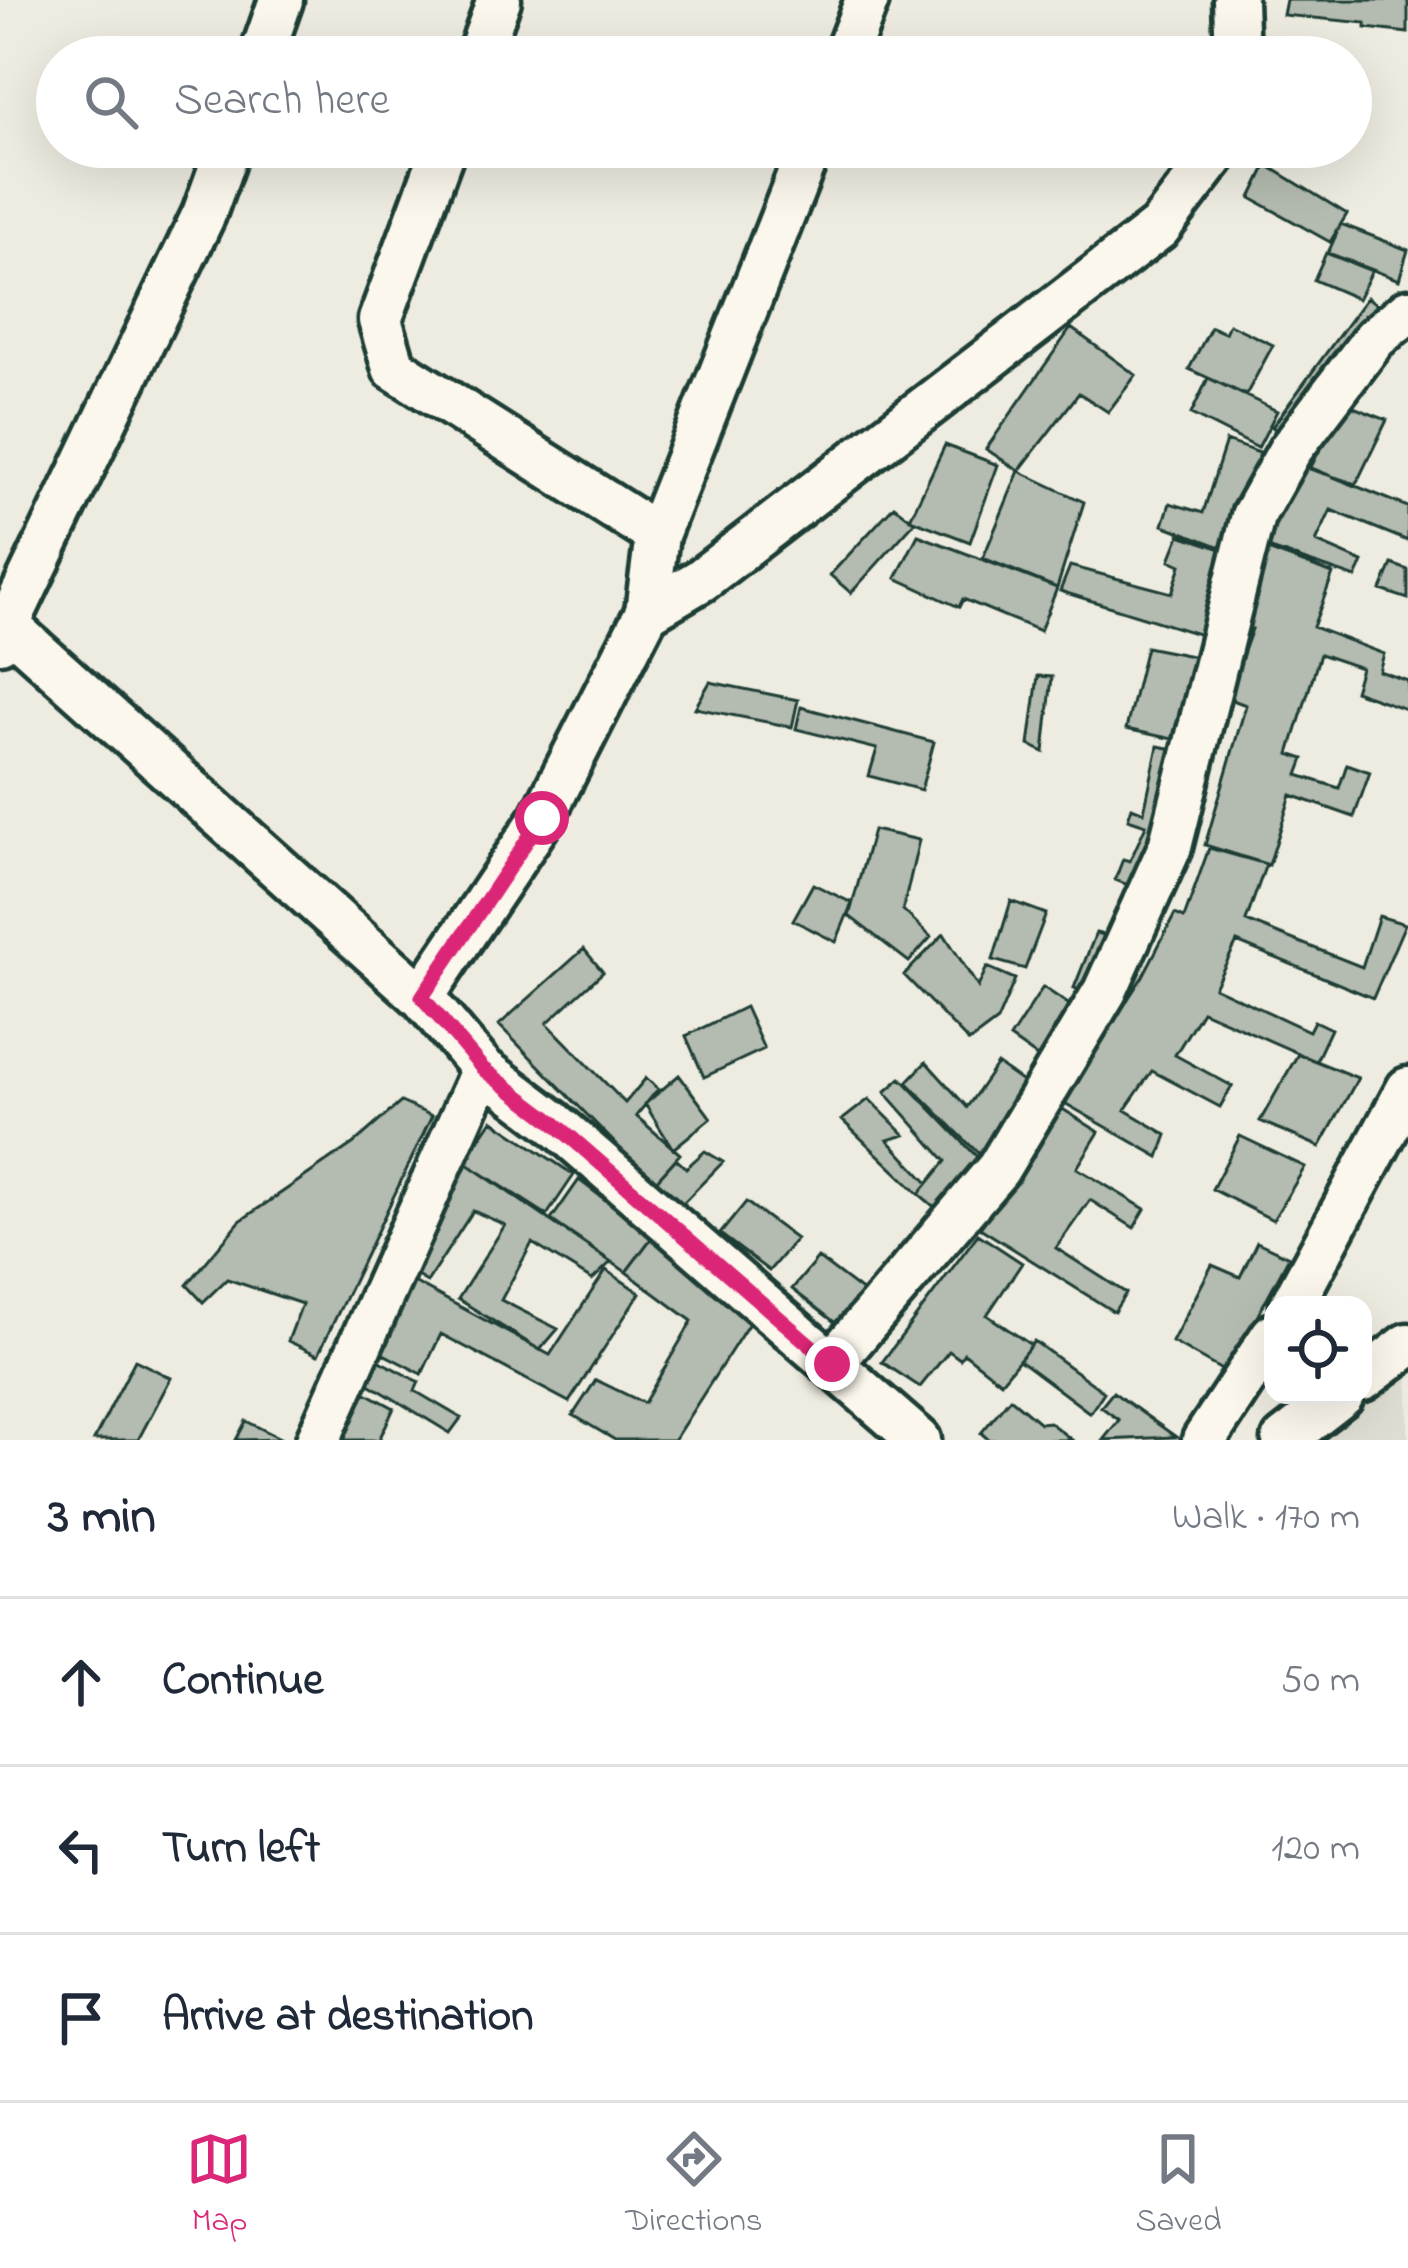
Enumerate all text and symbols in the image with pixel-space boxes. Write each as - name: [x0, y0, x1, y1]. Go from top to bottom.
- search box: [36, 36, 1372, 168]
- icon: search: [78, 69, 144, 135]
- text: Search here: [174, 69, 390, 135]
- route start: [515, 791, 569, 845]
- map controls: [1264, 1296, 1372, 1404]
- button: locate: [1264, 1296, 1372, 1404]
- route end: [805, 1337, 859, 1391]
- text: 3 min: [48, 1481, 156, 1556]
- text: Walk · 170 m: [1172, 1490, 1360, 1547]
- icon: ahead: [48, 1649, 114, 1715]
- text: Continue: [162, 1649, 323, 1715]
- text: 50 m: [1281, 1653, 1360, 1710]
- icon: left: [48, 1817, 114, 1883]
- text: Turn left: [162, 1817, 320, 1883]
- text: 120 m: [1271, 1821, 1360, 1878]
- icon: arrive: [48, 1985, 114, 2051]
- text: Arrive at destination: [162, 1985, 533, 2051]
- tab: Map: [186, 2126, 252, 2246]
- tab: Directions: [625, 2126, 763, 2246]
- tab: Saved: [1135, 2126, 1222, 2246]

